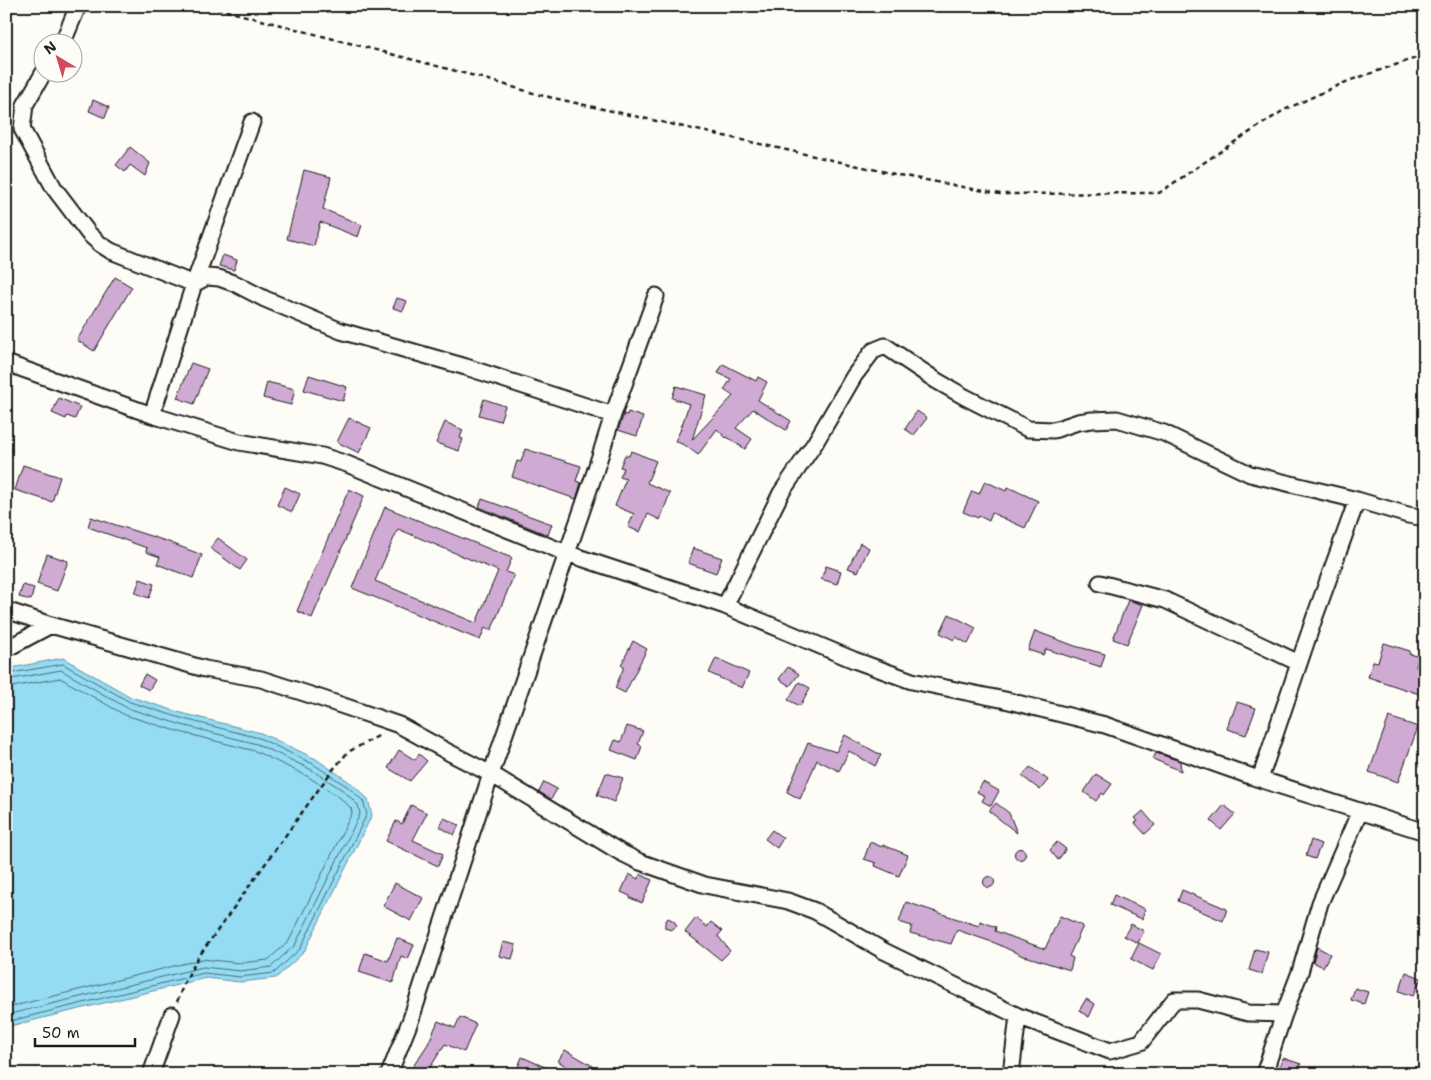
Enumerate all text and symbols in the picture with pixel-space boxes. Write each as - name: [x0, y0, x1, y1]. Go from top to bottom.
- north arrow: [32, 32, 82, 82]
- text: N: [40, 37, 60, 58]
- scale bar: [35, 1015, 135, 1047]
- text: 50 m: [42, 1023, 80, 1043]

